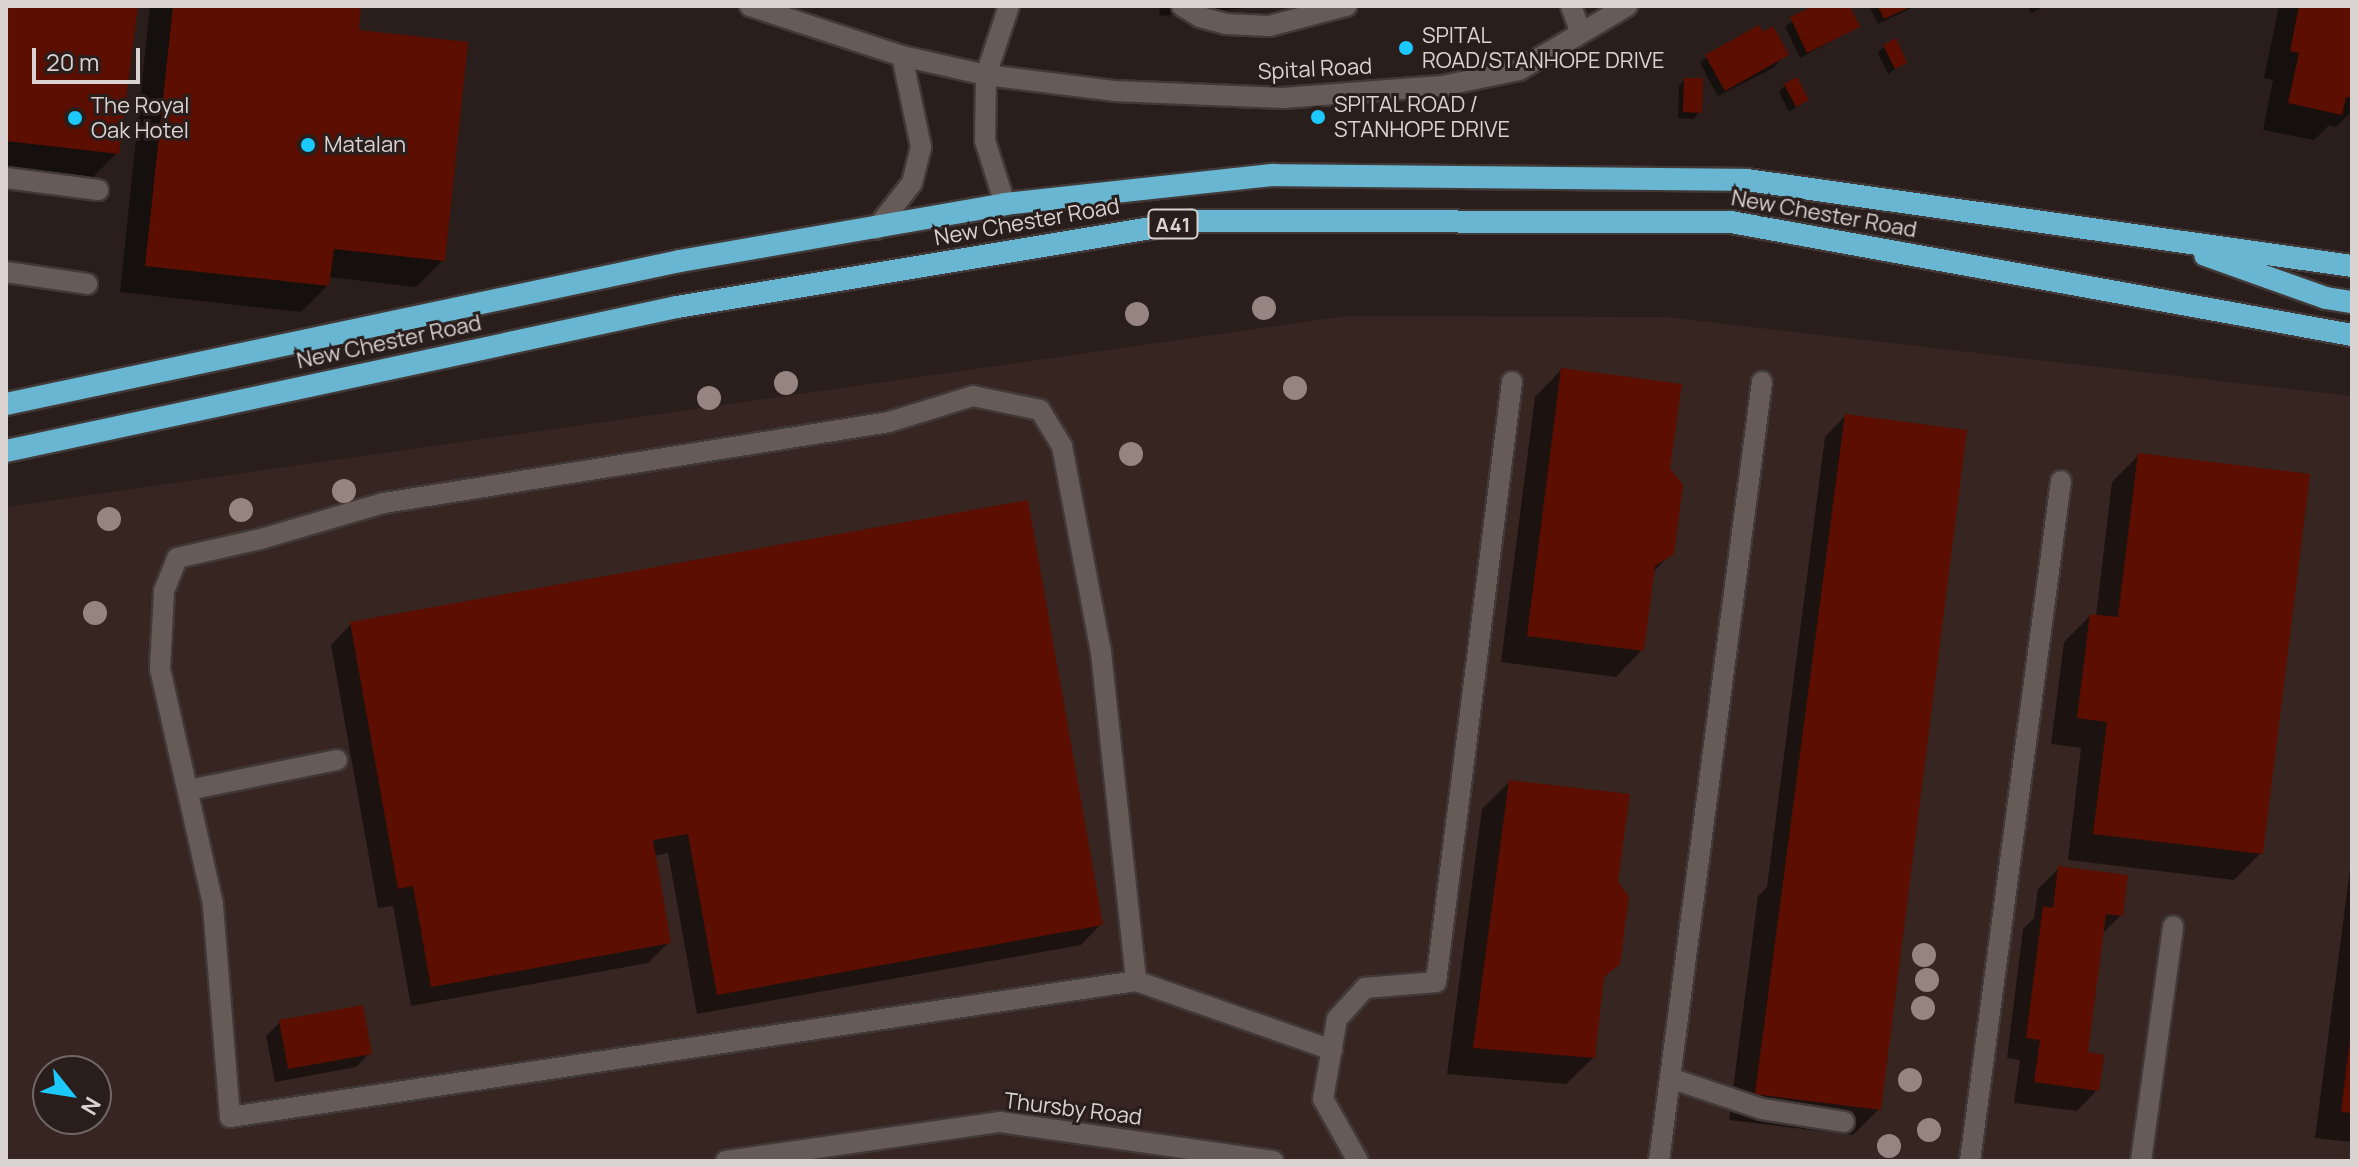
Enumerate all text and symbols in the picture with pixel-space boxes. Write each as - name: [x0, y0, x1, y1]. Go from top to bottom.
- place label: SPITAL ROAD/STANHOPE DRIVE: [1422, 22, 1665, 74]
- scale bar: [36, 32, 144, 82]
- marker: SPITAL ROAD/STANHOPE DRIVE: [1397, 39, 1415, 57]
- text: 20 m: [46, 45, 99, 78]
- street label: Spital Road: [1257, 53, 1373, 85]
- place label: SPITAL ROAD / STANHOPE DRIVE: [1334, 91, 1510, 142]
- place label: The Royal Oak Hotel: [91, 92, 189, 144]
- marker: SPITAL ROAD / STANHOPE DRIVE: [1309, 108, 1327, 126]
- marker: The Royal Oak Hotel: [66, 109, 84, 127]
- place label: Matalan: [324, 132, 406, 158]
- marker: Matalan: [299, 136, 317, 154]
- street label: New Chester Road: [1729, 185, 1919, 243]
- street label: New Chester Road: [932, 193, 1122, 251]
- road number: A41: [1147, 208, 1199, 240]
- street label: New Chester Road: [294, 310, 484, 374]
- north arrow: [32, 1055, 112, 1135]
- street label: Thursby Road: [1002, 1087, 1144, 1131]
- text: N: [74, 1092, 108, 1120]

